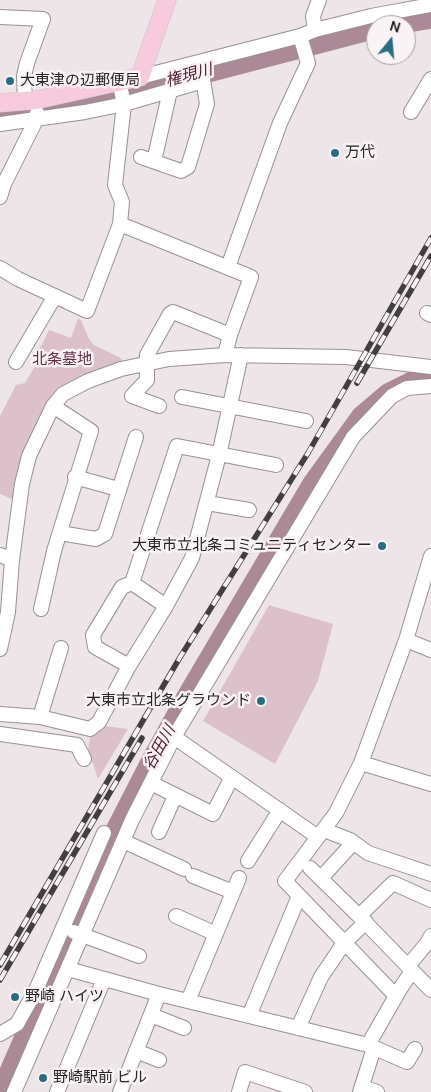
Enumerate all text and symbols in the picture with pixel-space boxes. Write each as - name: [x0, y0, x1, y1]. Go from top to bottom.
- north arrow: [366, 15, 416, 65]
- text: N: [388, 17, 403, 37]
- water label: 権現川: [163, 61, 215, 91]
- place label: 大東津の辺郵便局: [20, 72, 140, 90]
- marker: 大東津の辺郵便局: [4, 75, 16, 87]
- place label: 万代: [345, 144, 375, 162]
- marker: 万代: [329, 147, 341, 159]
- park label: 北条墓地: [32, 351, 92, 369]
- place label: 大東市立北条コミュニティセンター: [132, 537, 372, 555]
- marker: 大東市立北条コミュニティセンター: [376, 540, 388, 552]
- place label: 大東市立北条グラウンド: [86, 692, 251, 710]
- marker: 大東市立北条グラウンド: [255, 695, 267, 707]
- water label: 谷田川: [140, 722, 180, 774]
- place label: 野崎 ハイツ: [25, 988, 104, 1006]
- marker: 野崎 ハイツ: [9, 991, 21, 1003]
- place label: 野崎駅前 ビル: [53, 1069, 147, 1087]
- marker: 野崎駅前 ビル: [37, 1072, 49, 1084]

